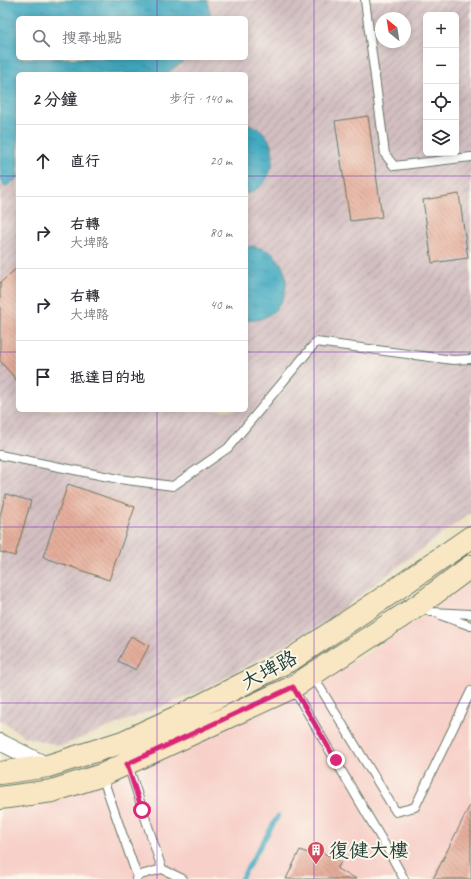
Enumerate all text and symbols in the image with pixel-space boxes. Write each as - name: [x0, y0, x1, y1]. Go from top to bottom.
- north arrow: [375, 12, 411, 48]
- map controls: [423, 12, 459, 156]
- button: +: [423, 12, 459, 48]
- search box: [16, 16, 248, 60]
- icon: search: [30, 27, 52, 49]
- text: 搜尋地點: [62, 29, 122, 48]
- button: −: [423, 48, 459, 84]
- button: locate: [423, 84, 459, 120]
- text: 2 分鐘: [32, 89, 78, 110]
- text: 步行 · 140 m: [169, 91, 232, 107]
- button: layers: [423, 120, 459, 156]
- icon: ahead: [32, 150, 54, 172]
- text: 直行: [70, 152, 100, 171]
- text: 20 m: [210, 153, 232, 169]
- text: 右轉: [70, 215, 100, 234]
- icon: right: [32, 222, 54, 244]
- text: 80 m: [210, 225, 232, 241]
- text: 大埤路: [70, 235, 109, 251]
- text: 右轉: [70, 287, 100, 306]
- icon: right: [32, 294, 54, 316]
- text: 40 m: [210, 297, 232, 313]
- text: 大埤路: [70, 307, 109, 323]
- icon: arrive: [32, 366, 54, 388]
- text: 抵達目的地: [70, 368, 145, 387]
- street label: 大埤路: [237, 644, 302, 695]
- route end: [327, 751, 345, 769]
- route start: [133, 801, 151, 819]
- place label: 復健大樓: [329, 838, 409, 863]
- building icon: 復健大樓: [306, 840, 326, 865]

